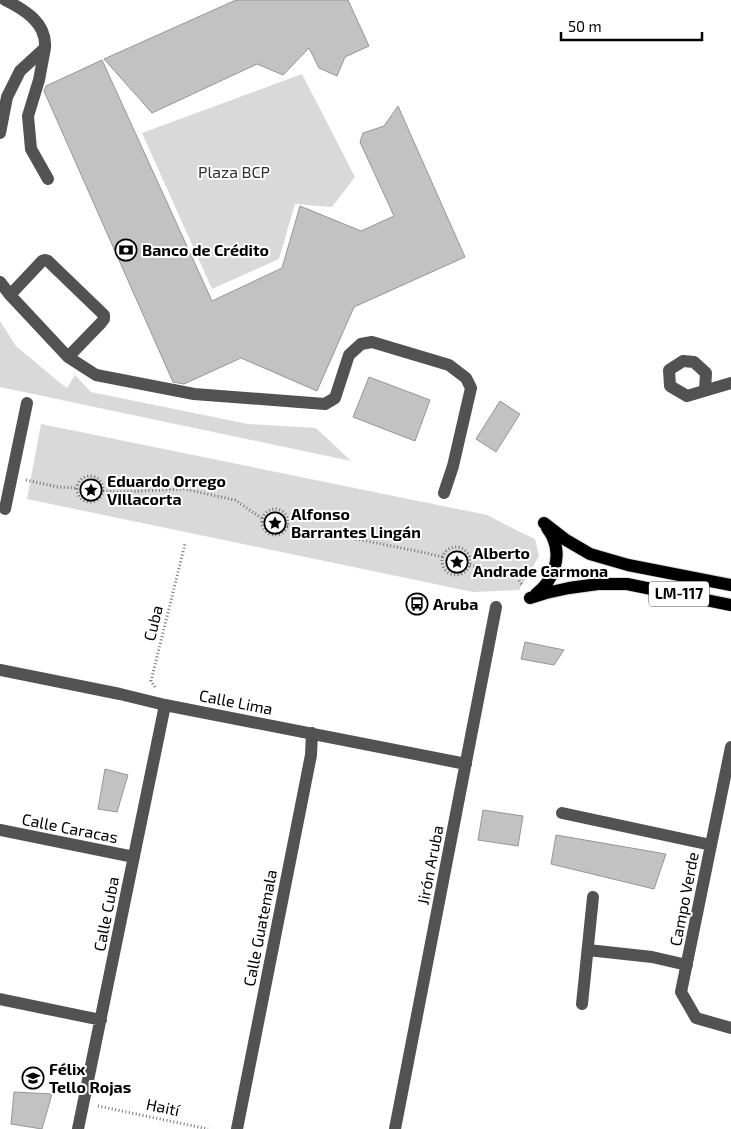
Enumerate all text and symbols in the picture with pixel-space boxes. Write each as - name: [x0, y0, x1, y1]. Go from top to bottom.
- scale bar: [561, 10, 702, 42]
- text: 50 m: [568, 17, 602, 35]
- park label: Plaza BCP: [198, 162, 270, 181]
- bank icon: Banco de Crédito: [114, 238, 138, 262]
- place label: Banco de Crédito: [142, 240, 269, 259]
- place label: Eduardo Orrego VIllacorta: [107, 471, 226, 508]
- place icon: Eduardo Orrego VIllacorta: [79, 478, 103, 502]
- place label: Alfonso Barrantes Lingán: [291, 504, 421, 541]
- place icon: Alfonso Barrantes Lingán: [263, 511, 287, 535]
- place label: Alberto Andrade Carmona: [473, 543, 608, 580]
- place icon: Alberto Andrade Carmona: [445, 550, 469, 574]
- road number: LM-117: [649, 582, 709, 606]
- bus stop icon: Aruba: [405, 592, 429, 616]
- place label: Aruba: [433, 594, 478, 613]
- street label: Cuba: [139, 603, 166, 643]
- street label: Calle Lima: [198, 685, 275, 718]
- street label: Calle Caracas: [20, 809, 120, 846]
- street label: Jirón Aruba: [412, 824, 447, 906]
- street label: Campo Verde: [665, 850, 702, 947]
- street label: Calle Guatemala: [239, 868, 280, 988]
- street label: Calle Cuba: [89, 875, 122, 953]
- place label: Félix Tello Rojas: [49, 1059, 131, 1096]
- school or university icon: Félix Tello Rojas: [21, 1066, 45, 1090]
- street label: Haití: [145, 1094, 182, 1119]

